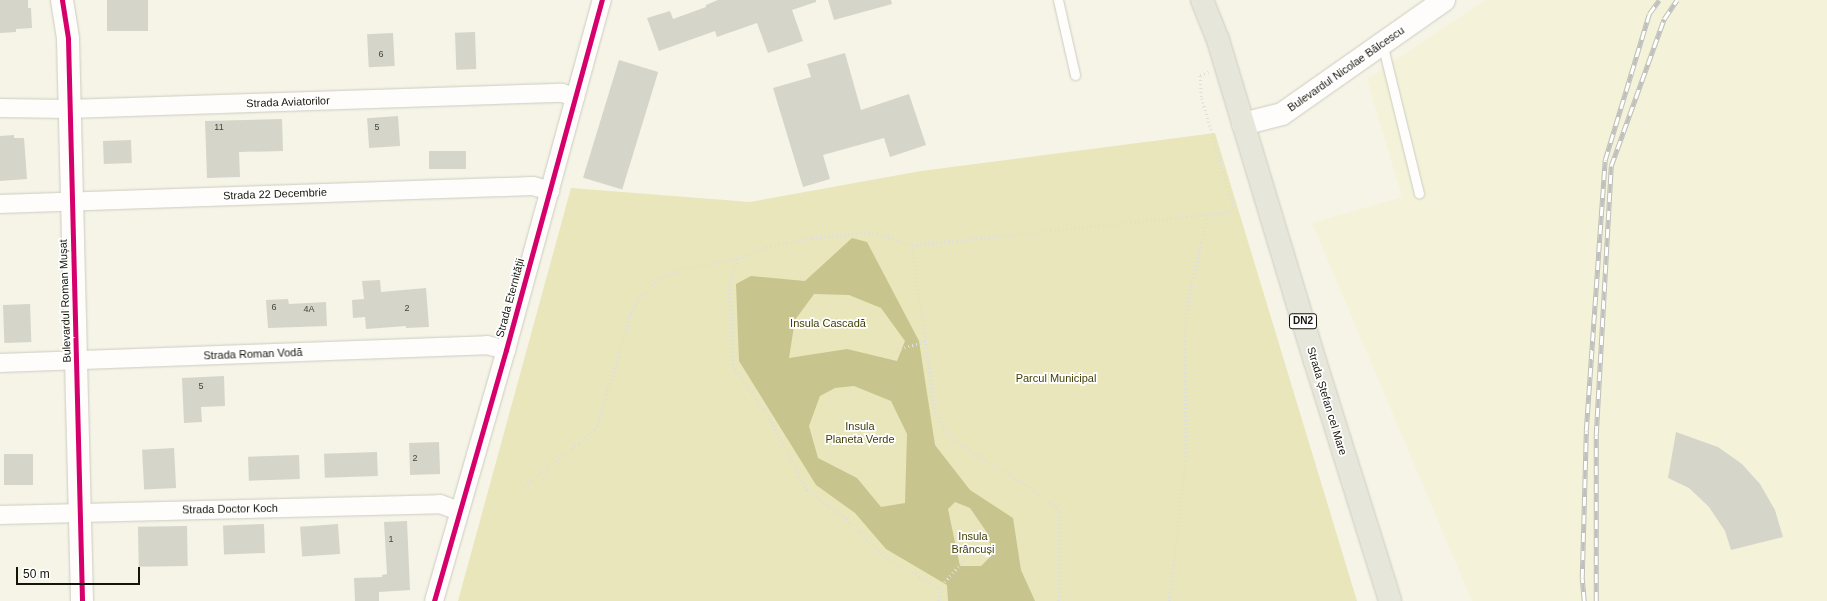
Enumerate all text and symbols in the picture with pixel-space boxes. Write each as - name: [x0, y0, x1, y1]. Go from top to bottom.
- street label: Bulevardul Nicolae Bălcescu: [1285, 24, 1407, 114]
- house number: 6: [378, 49, 384, 59]
- street label: Strada Aviatorilor: [246, 94, 330, 110]
- house number: 11: [214, 122, 224, 132]
- house number: 5: [374, 122, 380, 132]
- street label: Strada 22 Decembrie: [223, 186, 327, 202]
- street label: Bulevardul Roman Mușat: [56, 239, 74, 363]
- street label: Strada Eternității: [493, 257, 527, 339]
- house number: 6: [271, 302, 277, 312]
- house number: 2: [404, 303, 410, 313]
- house number: 4A: [303, 304, 315, 314]
- road number: DN2: [1288, 313, 1318, 329]
- park label: Insula Cascadă: [790, 316, 866, 330]
- street label: Strada Ștefan cel Mare: [1304, 345, 1350, 457]
- street label: Strada Roman Vodă: [203, 346, 303, 362]
- park label: Parcul Municipal: [1016, 371, 1096, 385]
- house number: 5: [198, 381, 204, 391]
- park label: Insula Planeta Verde: [825, 420, 895, 446]
- house number: 2: [412, 453, 418, 463]
- street label: Strada Doctor Koch: [182, 502, 278, 516]
- park label: Insula Brâncuși: [952, 530, 994, 556]
- house number: 1: [388, 534, 394, 544]
- scale bar: [18, 559, 142, 585]
- text: 50 m: [23, 567, 50, 581]

